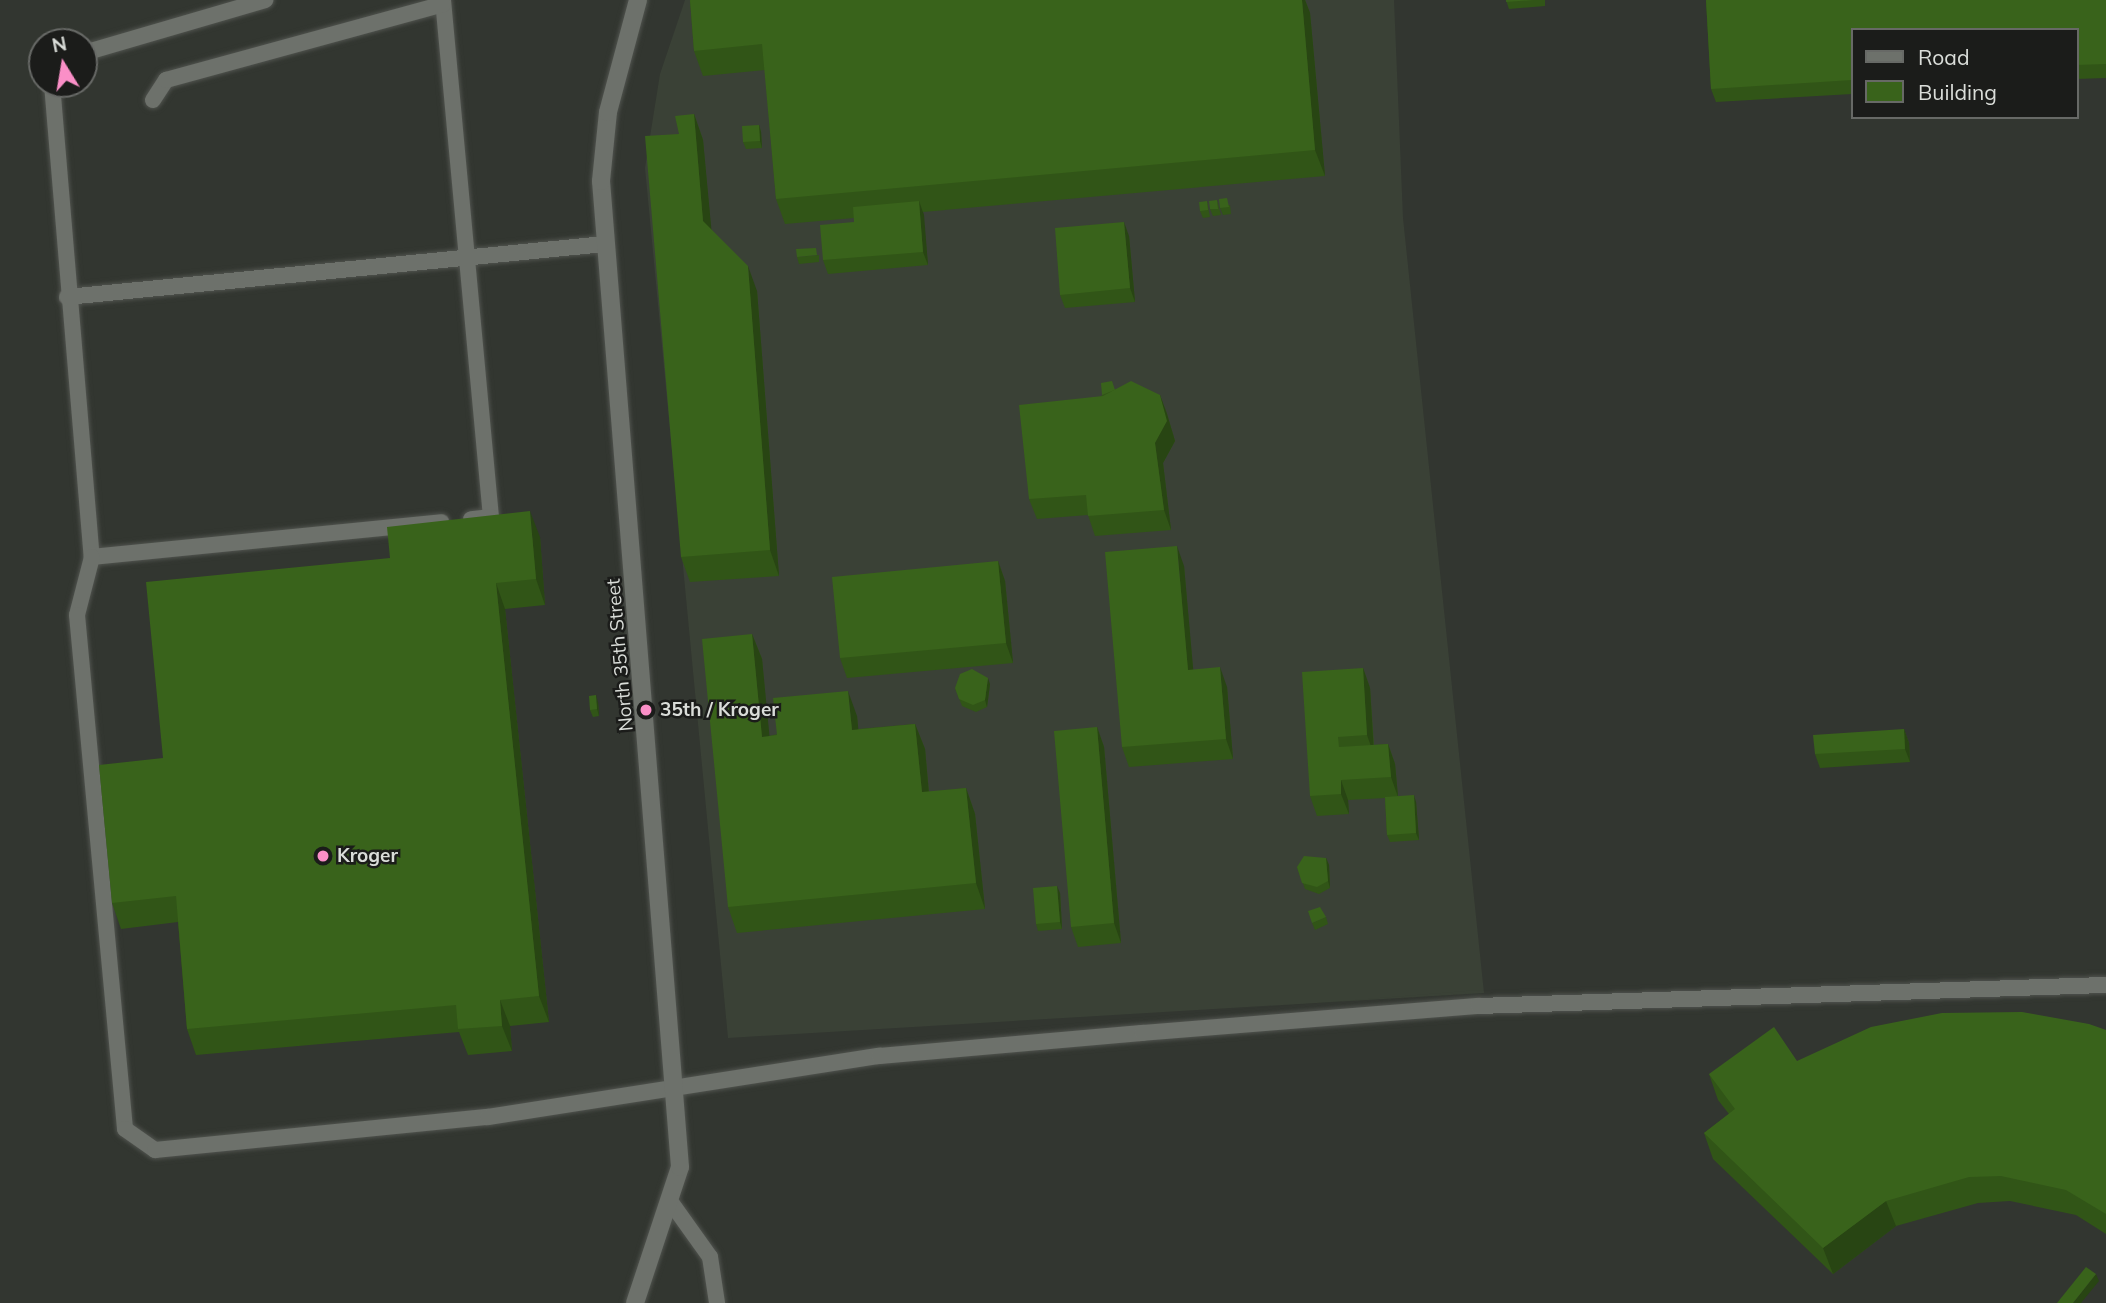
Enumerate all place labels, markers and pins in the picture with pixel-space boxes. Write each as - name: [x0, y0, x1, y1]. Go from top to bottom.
- place label: 35th / Kroger: [660, 699, 779, 721]
- marker: 35th / Kroger: [638, 702, 654, 718]
- place label: Kroger: [337, 845, 398, 867]
- marker: Kroger: [315, 848, 331, 864]

